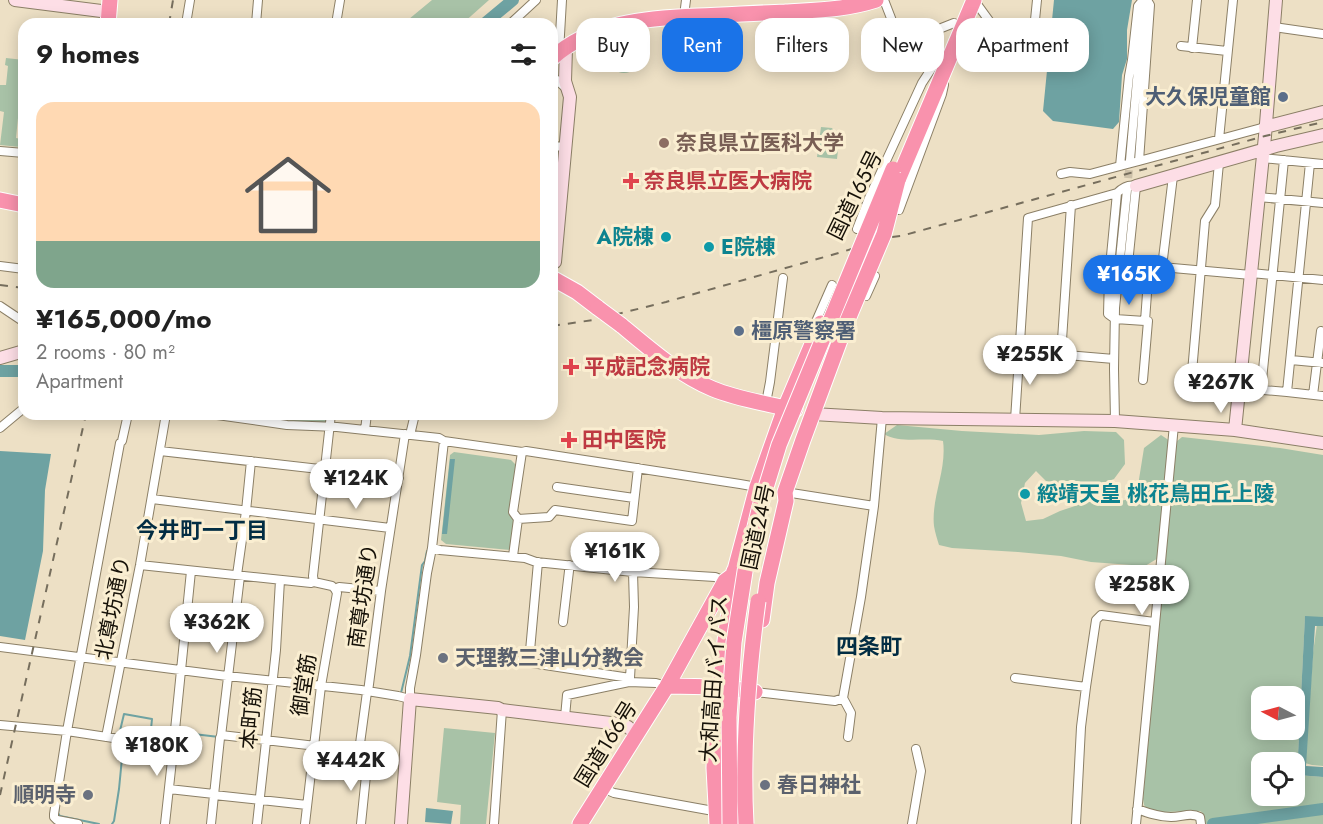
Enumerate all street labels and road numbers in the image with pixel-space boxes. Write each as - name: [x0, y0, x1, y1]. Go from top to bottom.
- street label: 国道165号: [820, 145, 890, 245]
- street label: 国道24号: [734, 481, 782, 573]
- street label: 南尊坊通り: [341, 542, 385, 650]
- street label: 北尊坊通り: [88, 554, 138, 662]
- street label: 大和高田バイパス: [693, 594, 735, 764]
- street label: 御堂筋: [284, 652, 324, 718]
- street label: 本町筋: [233, 685, 269, 751]
- street label: 国道166号: [568, 695, 644, 793]

